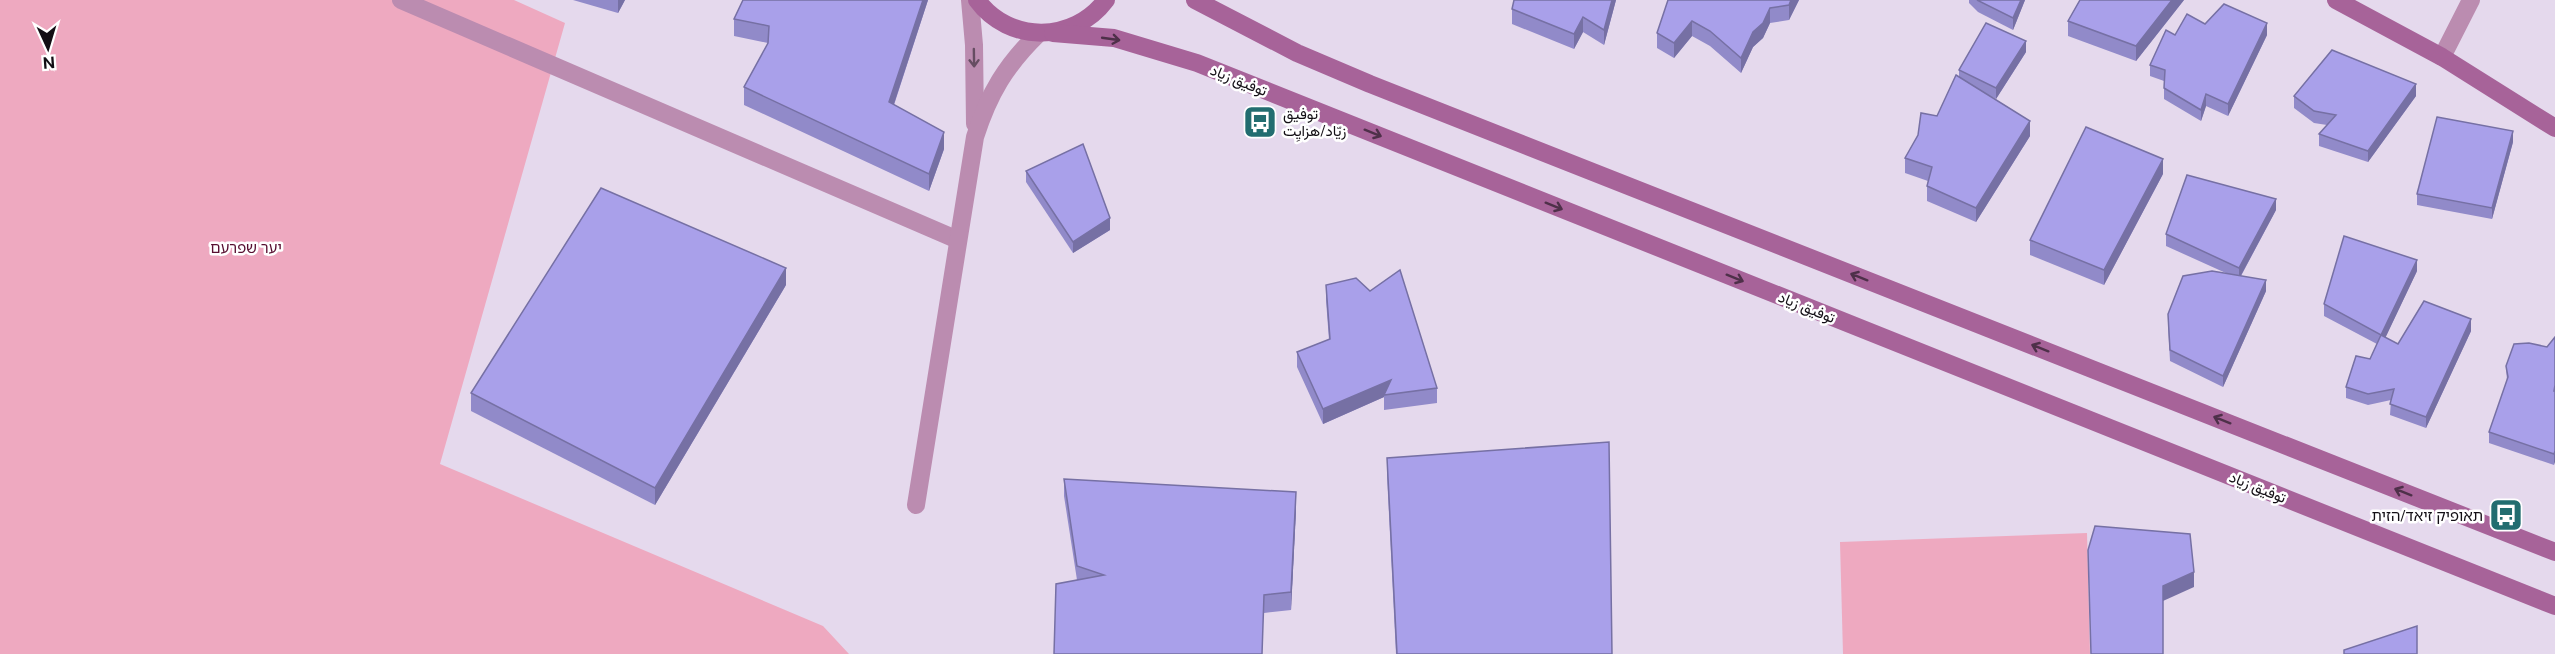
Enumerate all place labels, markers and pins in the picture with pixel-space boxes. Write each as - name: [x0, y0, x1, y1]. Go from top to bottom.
- bus stop icon: توفيق زيّاد/هزايِت: [1242, 104, 1278, 140]
- place label: توفيق زيّاد/هزايِت: [1283, 105, 1346, 142]
- bus stop icon: תאופיק זיאד/הזית: [2488, 497, 2524, 533]
- place label: תאופיק זיאד/הזית: [2372, 507, 2483, 524]

